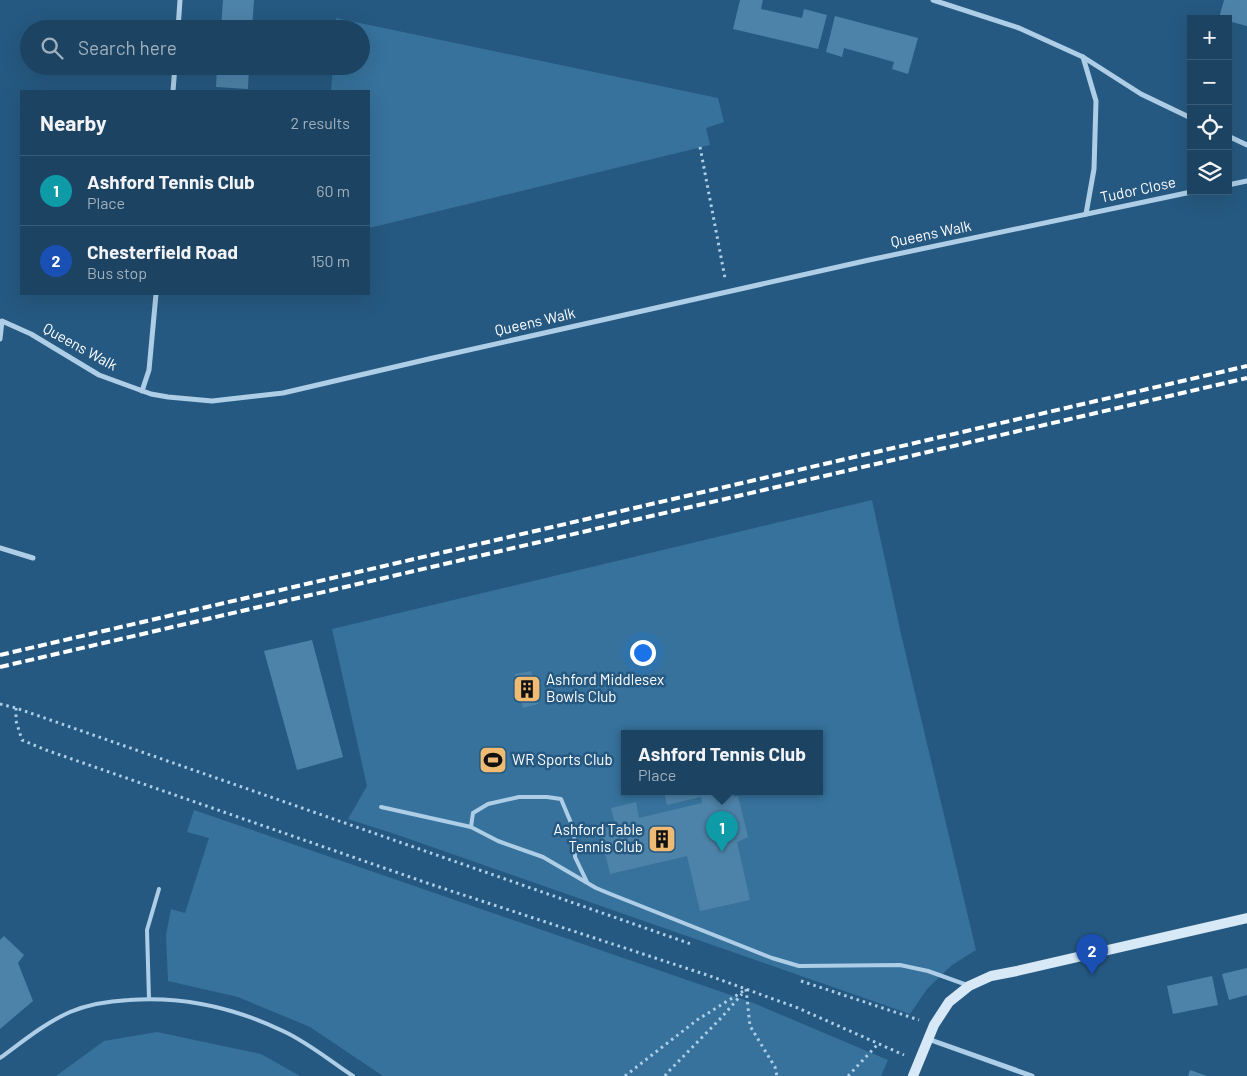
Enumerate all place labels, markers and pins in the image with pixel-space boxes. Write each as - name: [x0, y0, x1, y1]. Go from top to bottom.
- place label: Ashford Middlesex Bowls Club: [546, 670, 664, 705]
- building icon: Ashford Middlesex Bowls Club: [512, 674, 542, 704]
- sports icon: WR Sports Club: [478, 745, 508, 775]
- place label: WR Sports Club: [512, 750, 613, 768]
- pin: 1: [706, 811, 738, 852]
- place label: Ashford Table Tennis Club: [554, 820, 643, 855]
- building icon: Ashford Table Tennis Club: [647, 824, 677, 854]
- pin: 2: [1076, 934, 1108, 975]

